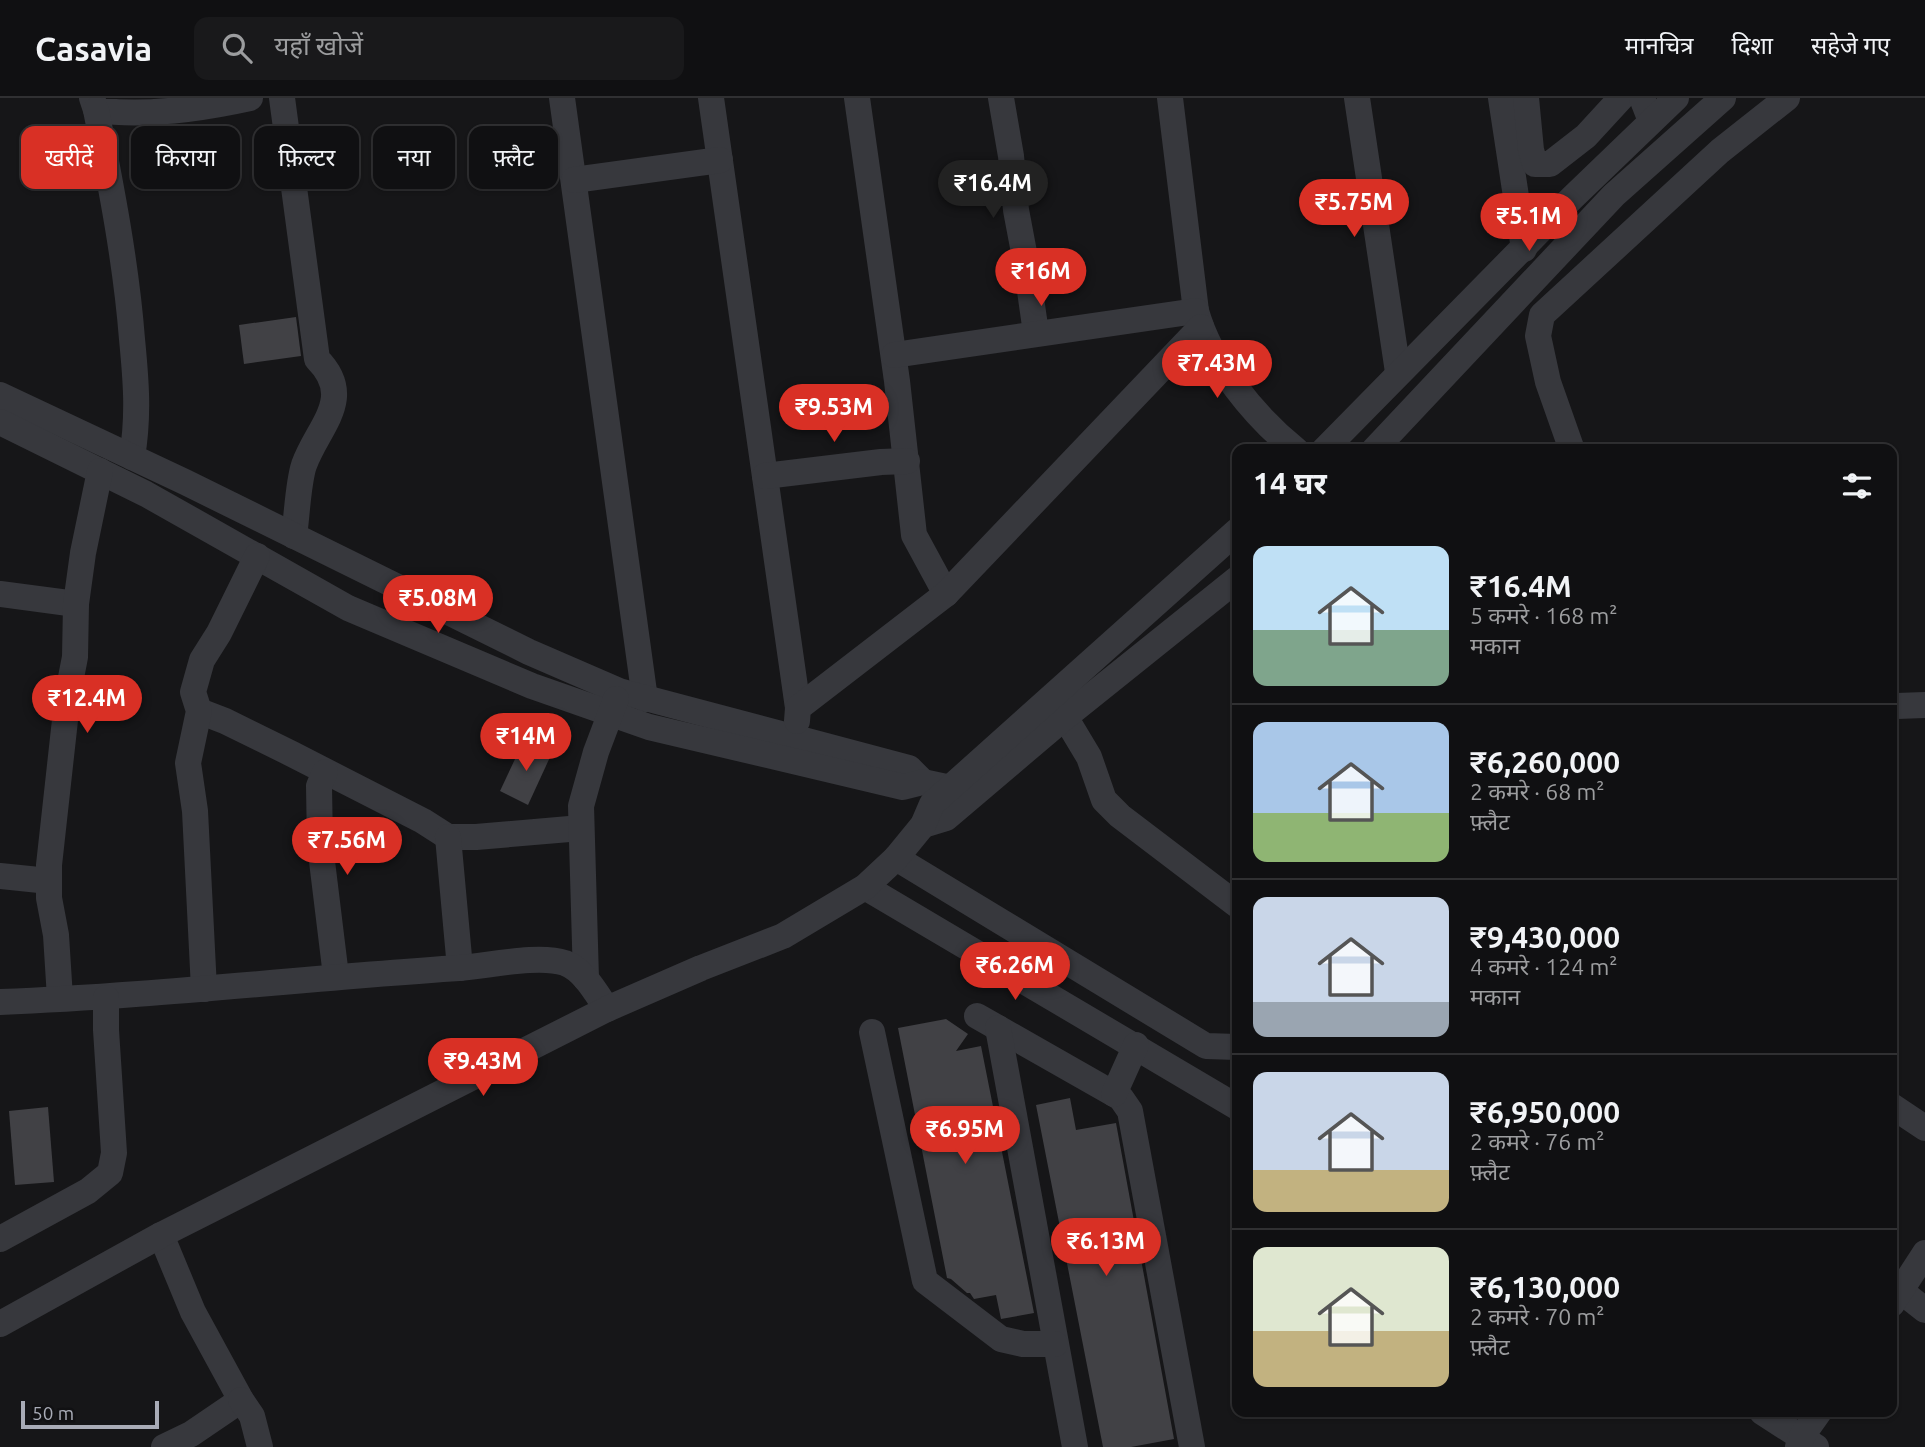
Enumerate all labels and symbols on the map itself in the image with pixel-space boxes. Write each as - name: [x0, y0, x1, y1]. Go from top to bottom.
- pin: ₹16.4M: [936, 160, 1050, 220]
- pin: ₹5.75M: [1297, 180, 1411, 239]
- pin: ₹5.1M: [1480, 194, 1578, 253]
- pin: ₹16M: [1000, 248, 1082, 308]
- pin: ₹7.43M: [1160, 341, 1274, 400]
- pin: ₹9.53M: [777, 384, 891, 444]
- pin: ₹5.08M: [381, 575, 495, 635]
- pin: ₹12.4M: [30, 676, 144, 735]
- pin: ₹14M: [485, 714, 567, 773]
- pin: ₹7.56M: [290, 818, 404, 877]
- pin: ₹6.26M: [958, 942, 1072, 1002]
- pin: ₹9.43M: [426, 1038, 540, 1098]
- pin: ₹6.95M: [908, 1107, 1022, 1166]
- pin: ₹6.13M: [1049, 1218, 1163, 1278]
- scale bar: [21, 1398, 159, 1430]

